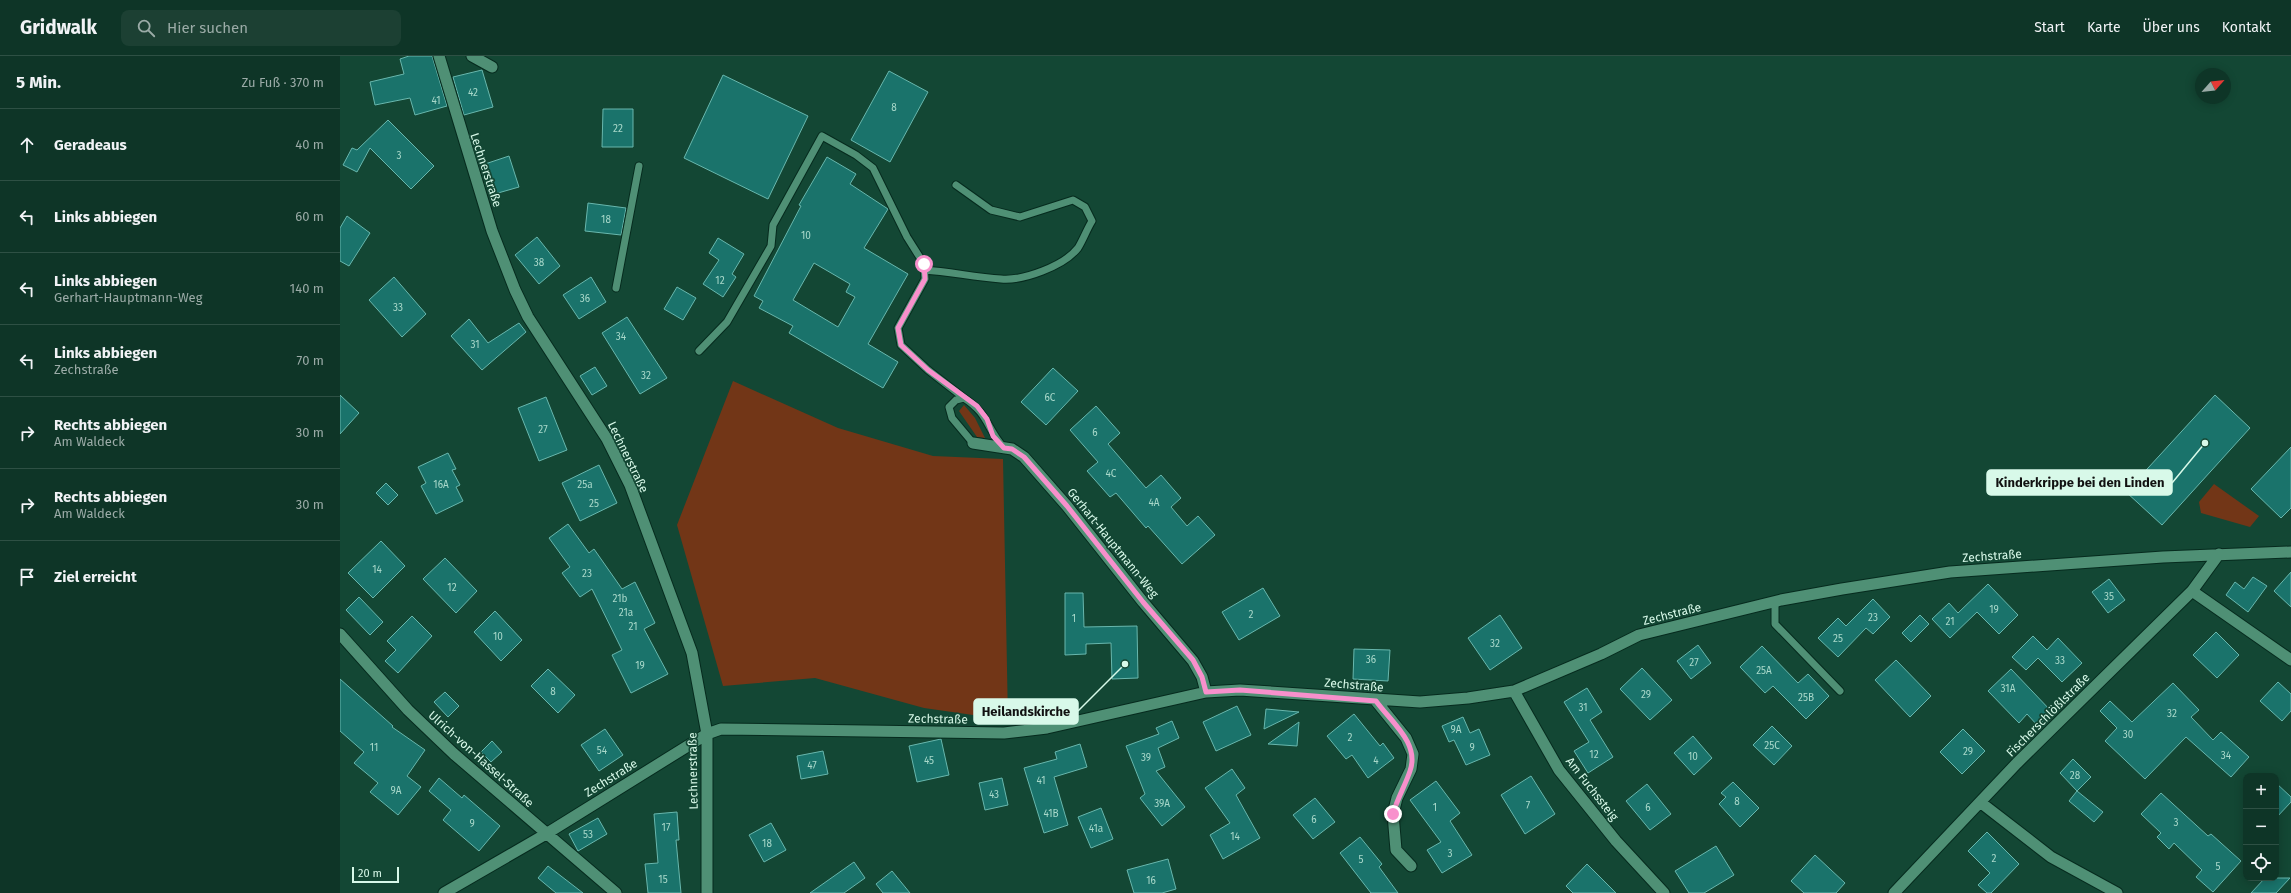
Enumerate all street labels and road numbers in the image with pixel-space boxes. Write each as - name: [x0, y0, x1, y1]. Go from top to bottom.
- street label: Lechnerstraße: [467, 131, 505, 209]
- street label: Lechnerstraße: [605, 419, 651, 495]
- street label: Gerhart-Hauptmann-Weg: [1064, 485, 1162, 601]
- street label: Zechstraße: [1962, 547, 2022, 565]
- street label: Zechstraße: [1641, 600, 1703, 628]
- street label: Fischerschlößlstraße: [2003, 670, 2093, 760]
- street label: Zechstraße: [1324, 675, 1384, 695]
- street label: Ulrich-von-Hassel-Straße: [425, 708, 537, 810]
- street label: Zechstraße: [908, 711, 968, 727]
- street label: Lechnerstraße: [685, 732, 701, 810]
- street label: Am Fuchssteig: [1563, 754, 1622, 824]
- street label: Zechstraße: [582, 756, 640, 800]

